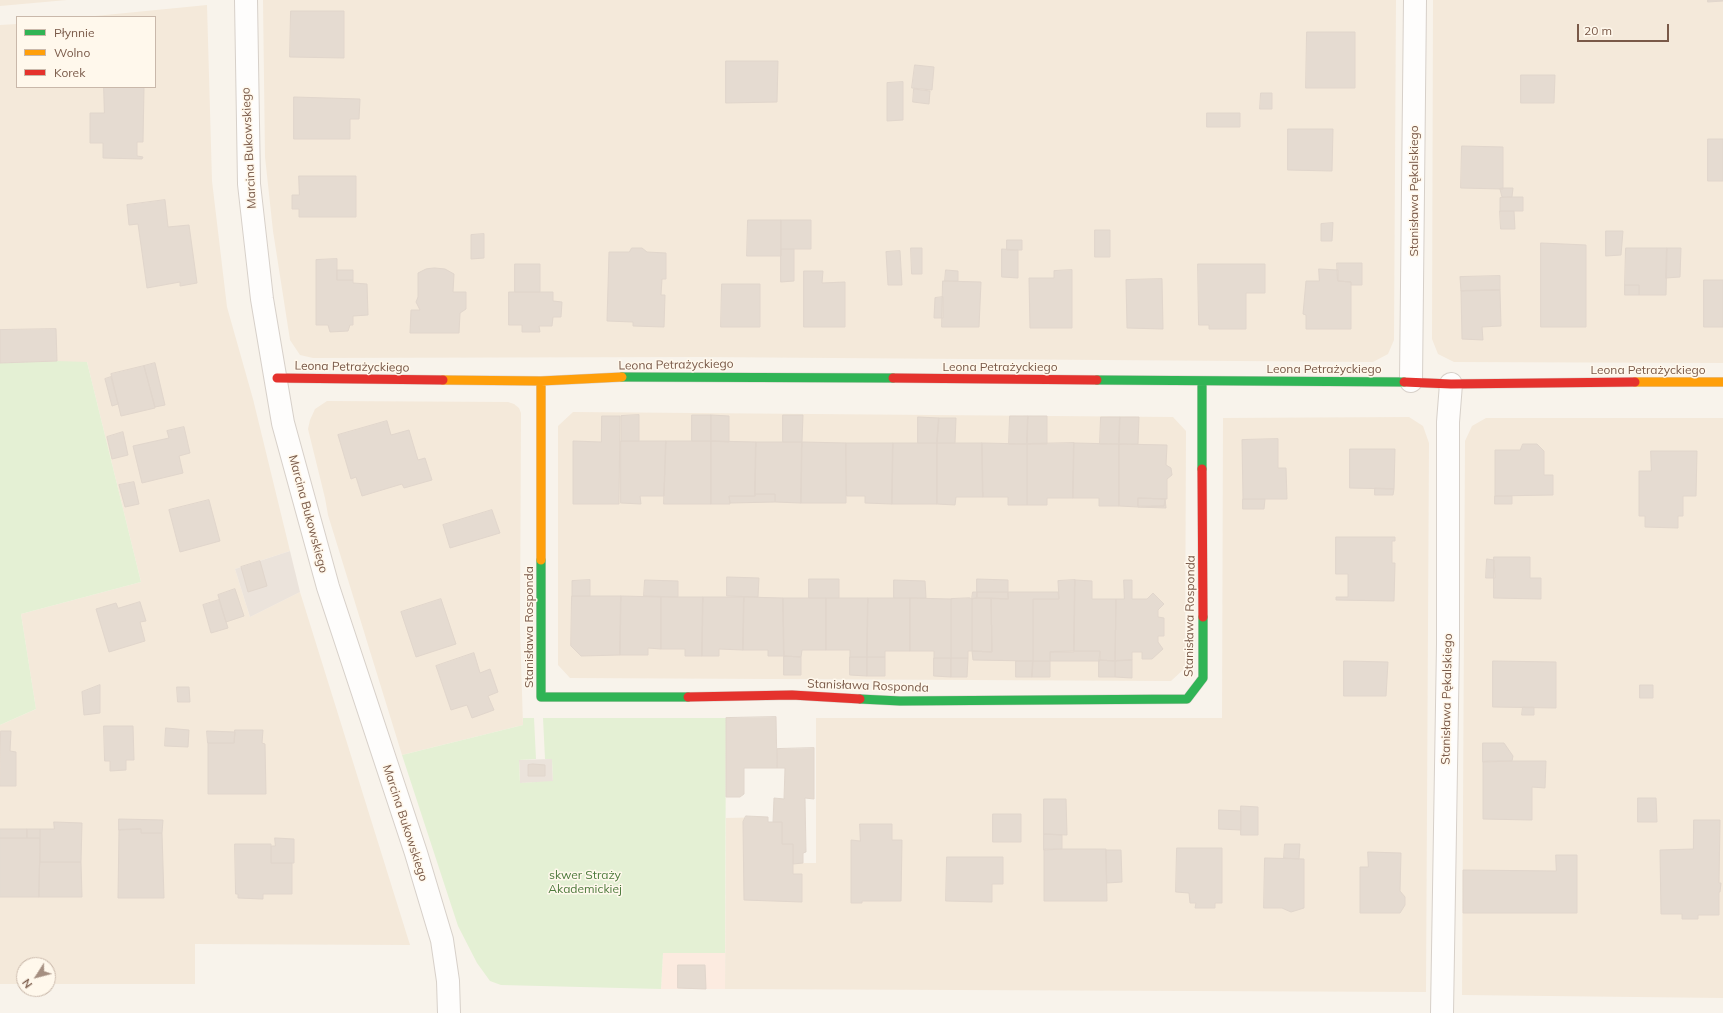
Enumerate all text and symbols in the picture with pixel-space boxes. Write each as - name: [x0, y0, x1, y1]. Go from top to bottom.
- legend: [16, 16, 156, 88]
- scale bar: [1579, 16, 1671, 42]
- text: 20 m: [1584, 23, 1612, 38]
- text: Płynnie: [54, 25, 95, 40]
- text: Wolno: [54, 45, 90, 60]
- text: Korek: [54, 65, 85, 80]
- street label: Marcina Bukowskiego: [239, 87, 259, 209]
- street label: Stanisława Pękalskiego: [1407, 125, 1421, 257]
- street label: Leona Petrażyckiego: [618, 357, 734, 373]
- street label: Leona Petrażyckiego: [294, 359, 410, 375]
- street label: Leona Petrażyckiego: [942, 360, 1058, 374]
- street label: Leona Petrażyckiego: [1266, 362, 1382, 376]
- street label: Leona Petrażyckiego: [1590, 363, 1706, 377]
- street label: Marcina Bukowskiego: [285, 453, 331, 575]
- street label: Stanisława Rosponda: [1182, 555, 1198, 677]
- street label: Stanisława Rosponda: [522, 566, 536, 688]
- street label: Stanisława Pękalskiego: [1439, 633, 1455, 765]
- street label: Stanisława Rosponda: [807, 677, 929, 695]
- street label: Marcina Bukowskiego: [379, 763, 431, 883]
- park label: skwer Straży Akademickiej: [548, 868, 622, 896]
- north arrow: [16, 957, 56, 997]
- text: N: [19, 976, 35, 991]

